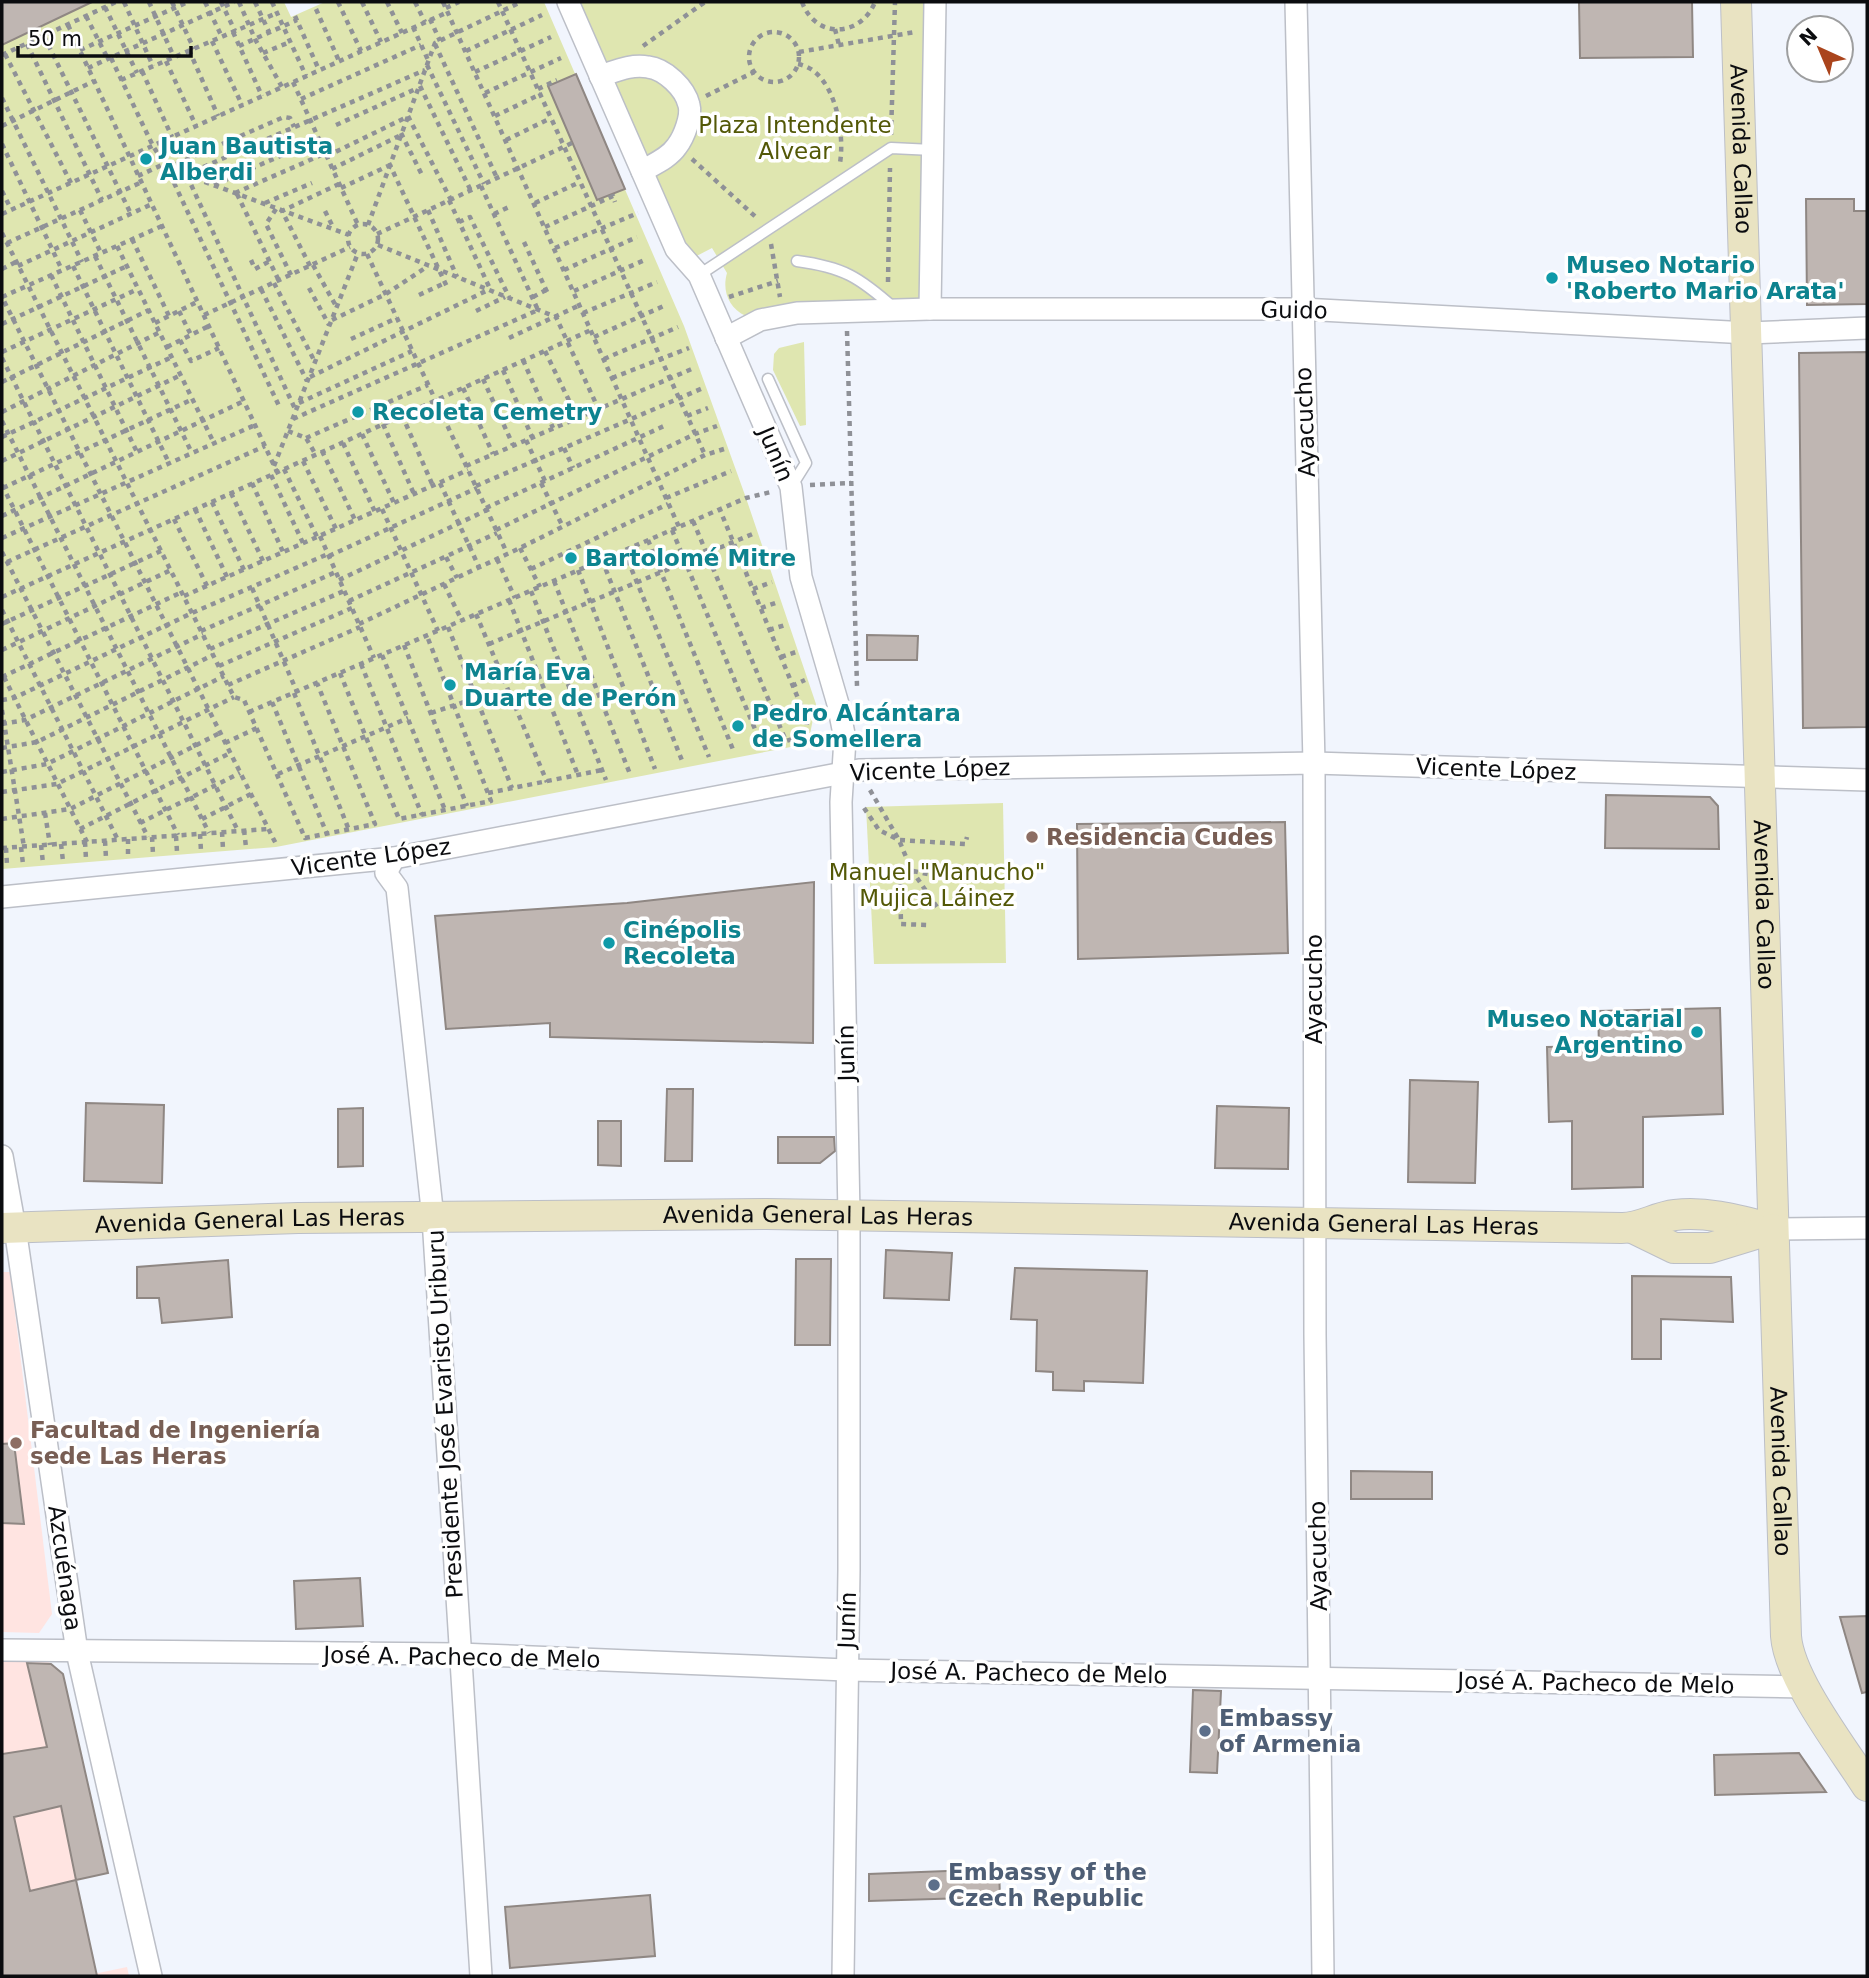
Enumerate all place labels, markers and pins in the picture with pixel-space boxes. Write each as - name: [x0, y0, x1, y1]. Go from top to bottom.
- place label: Juan Bautista Alberdi: [158, 133, 333, 185]
- marker: Juan Bautista Alberdi: [138, 151, 154, 167]
- place label: Museo Notario 'Roberto Mario Arata': [1566, 252, 1844, 304]
- marker: Museo Notario 'Roberto Mario Arata': [1544, 270, 1560, 286]
- place label: Recoleta Cemetry: [372, 399, 602, 425]
- marker: Recoleta Cemetry: [350, 404, 366, 420]
- place label: Bartolomé Mitre: [585, 545, 796, 571]
- marker: Bartolomé Mitre: [563, 550, 579, 566]
- place label: María Eva Duarte de Perón: [464, 659, 677, 711]
- marker: María Eva Duarte de Perón: [442, 677, 458, 693]
- place label: Pedro Alcántara de Somellera: [752, 700, 961, 752]
- marker: Pedro Alcántara de Somellera: [730, 718, 746, 734]
- place label: Residencia Cudes: [1046, 824, 1273, 850]
- marker: Residencia Cudes: [1024, 829, 1040, 845]
- place label: Cinépolis Recoleta: [623, 917, 741, 969]
- marker: Cinépolis Recoleta: [601, 935, 617, 951]
- place label: Museo Notarial Argentino: [1486, 1006, 1683, 1058]
- marker: Museo Notarial Argentino: [1689, 1024, 1705, 1040]
- place label: Facultad de Ingeniería sede Las Heras: [30, 1417, 320, 1469]
- marker: Facultad de Ingeniería sede Las Heras: [8, 1435, 24, 1451]
- place label: Embassy of Armenia: [1219, 1705, 1361, 1757]
- marker: Embassy of Armenia: [1197, 1723, 1213, 1739]
- place label: Embassy of the Czech Republic: [948, 1859, 1147, 1911]
- marker: Embassy of the Czech Republic: [926, 1877, 942, 1893]

